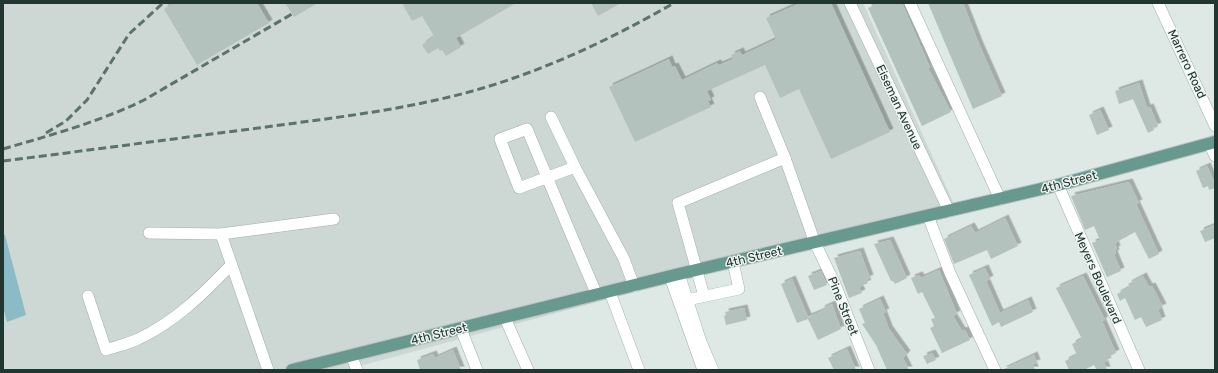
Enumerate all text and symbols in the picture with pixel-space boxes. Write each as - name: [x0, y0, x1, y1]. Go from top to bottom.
- street label: Marrero Road: [1165, 27, 1209, 101]
- street label: Eiseman Avenue: [873, 62, 925, 152]
- street label: 4th Street: [1040, 168, 1099, 196]
- street label: Meyers Boulevard: [1071, 230, 1125, 326]
- street label: 4th Street: [725, 244, 784, 270]
- street label: Pine Street: [825, 275, 861, 338]
- street label: 4th Street: [410, 320, 469, 348]

